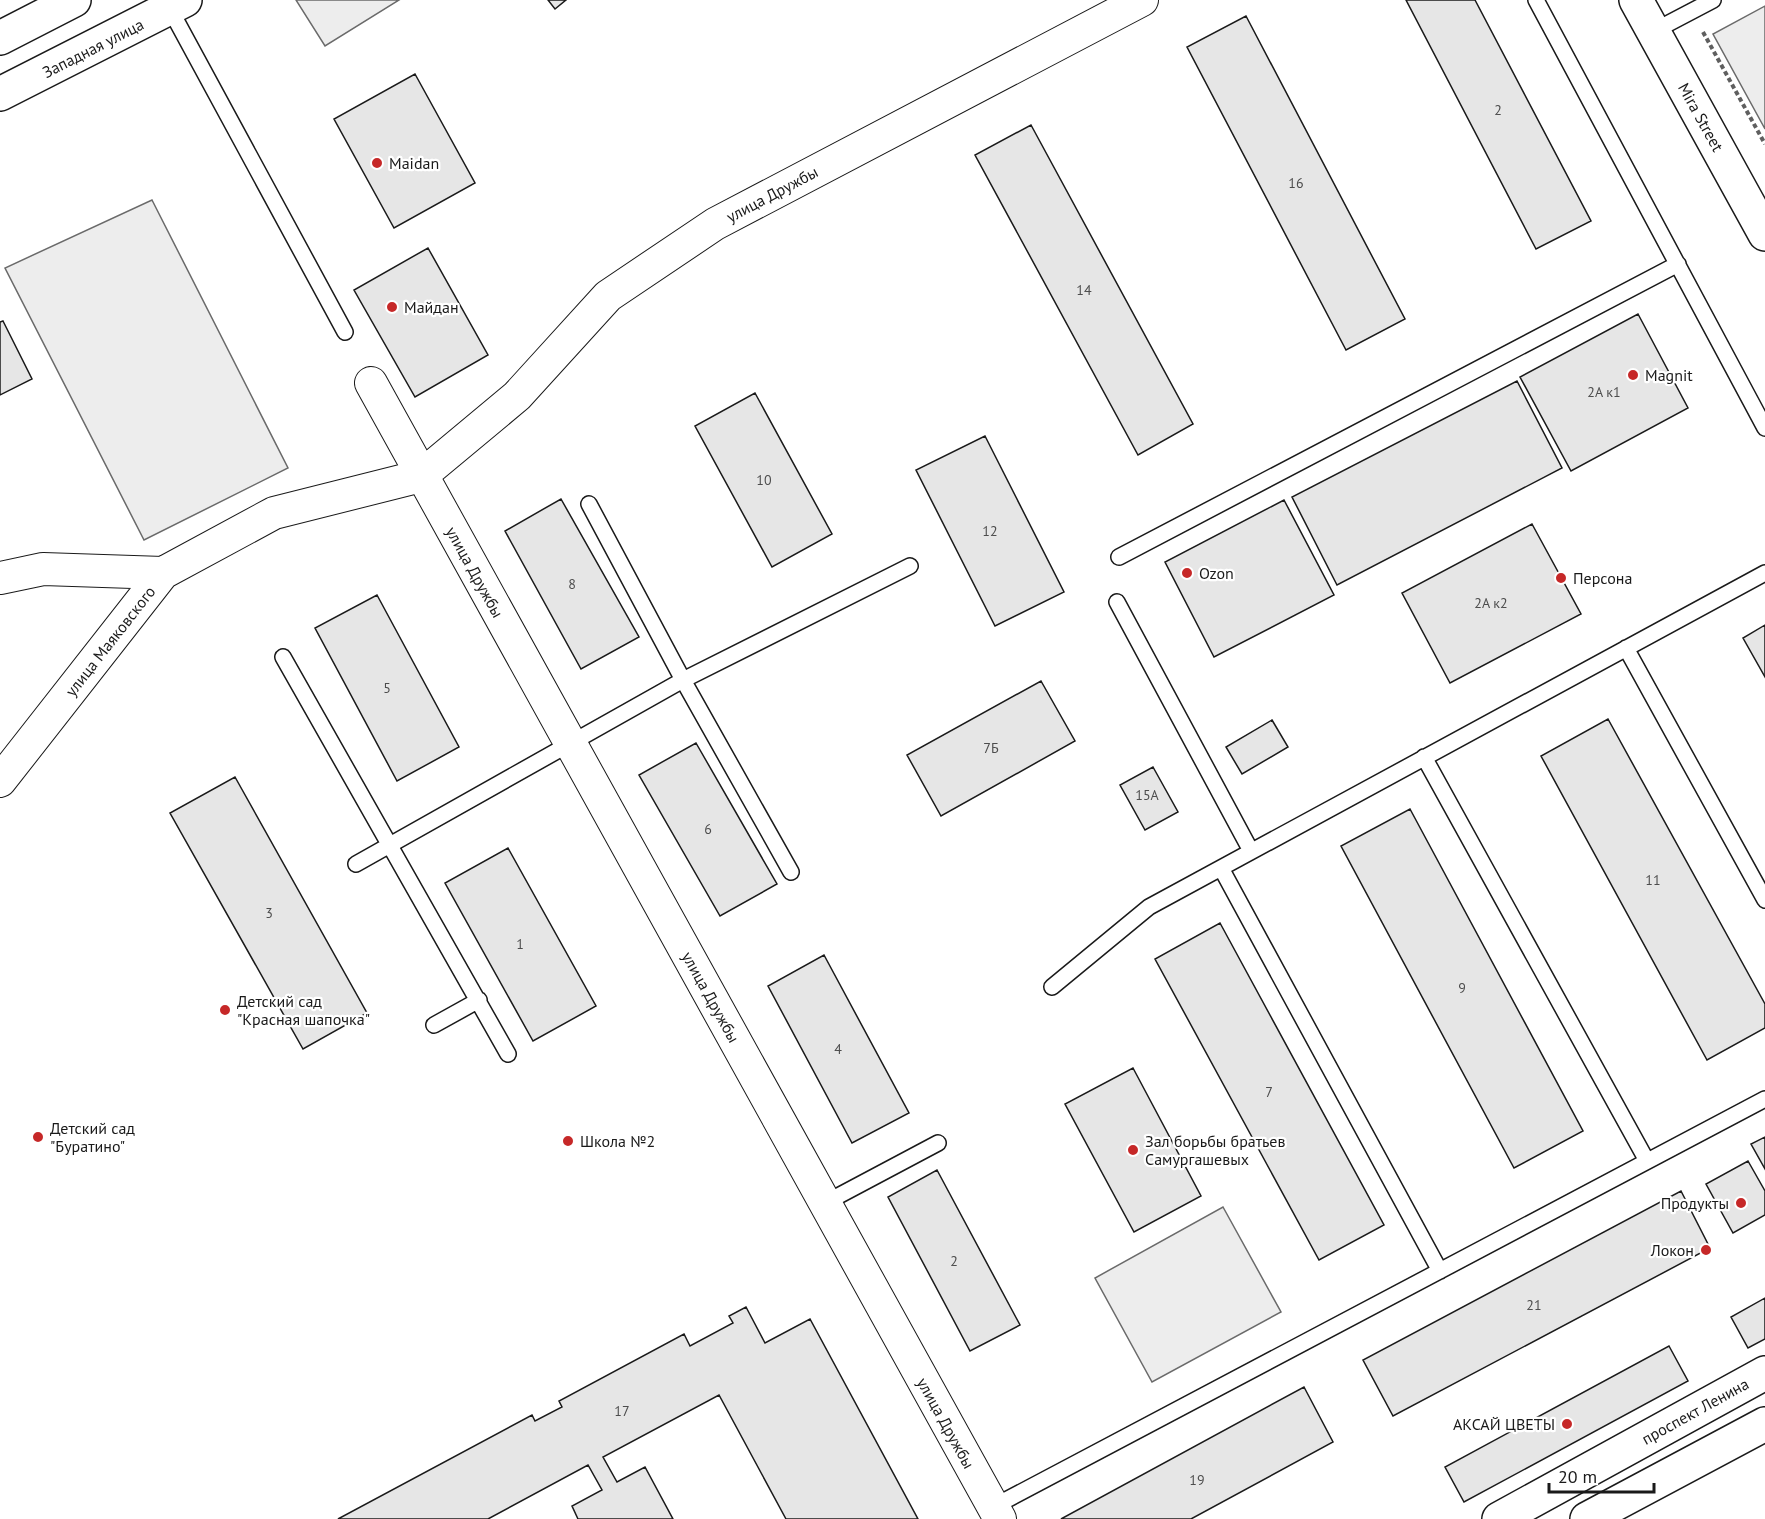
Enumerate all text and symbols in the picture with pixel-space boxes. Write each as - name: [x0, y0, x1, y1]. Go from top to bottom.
- street label: Западная улица: [39, 14, 147, 82]
- street label: Mira Street: [1674, 79, 1728, 155]
- house number: 2: [1494, 101, 1502, 119]
- place label: Maidan: [389, 153, 439, 173]
- marker: Maidan: [370, 156, 384, 170]
- street label: улица Дружбы: [723, 161, 821, 227]
- house number: 16: [1288, 174, 1304, 192]
- house number: 14: [1076, 281, 1092, 299]
- place label: Майдан: [404, 297, 459, 317]
- marker: Майдан: [385, 300, 399, 314]
- place label: Magnit: [1645, 365, 1693, 385]
- marker: Magnit: [1626, 368, 1640, 382]
- house number: 2А к1: [1587, 383, 1621, 401]
- house number: 10: [756, 471, 772, 489]
- house number: 12: [982, 522, 998, 540]
- street label: улица Дружбы: [442, 523, 508, 621]
- place label: Ozon: [1199, 563, 1234, 583]
- marker: Ozon: [1180, 566, 1194, 580]
- place label: Персона: [1573, 568, 1632, 588]
- marker: Персона: [1554, 571, 1568, 585]
- house number: 8: [568, 575, 576, 593]
- street label: улица Маяковского: [61, 582, 159, 700]
- house number: 2А к2: [1474, 594, 1508, 612]
- house number: 5: [383, 679, 391, 697]
- house number: 7Б: [983, 739, 999, 757]
- house number: 15А: [1135, 786, 1160, 804]
- house number: 6: [704, 820, 712, 838]
- house number: 11: [1645, 871, 1661, 889]
- house number: 3: [265, 904, 273, 922]
- house number: 1: [516, 935, 524, 953]
- street label: улица Дружбы: [678, 948, 744, 1046]
- house number: 9: [1458, 979, 1466, 997]
- place label: Детский сад "Красная шапочка": [237, 991, 370, 1029]
- marker: Детский сад "Красная шапочка": [218, 1003, 232, 1017]
- house number: 4: [834, 1040, 842, 1058]
- house number: 7: [1265, 1083, 1273, 1101]
- place label: Детский сад "Буратино": [50, 1118, 135, 1156]
- marker: Детский сад "Буратино": [31, 1130, 45, 1144]
- place label: Школа №2: [580, 1131, 655, 1151]
- place label: Зал борьбы братьев Самургашевых: [1145, 1131, 1285, 1169]
- marker: Школа №2: [561, 1134, 575, 1148]
- marker: Зал борьбы братьев Самургашевых: [1126, 1143, 1140, 1157]
- place label: Продукты: [1661, 1193, 1729, 1213]
- marker: Продукты: [1734, 1196, 1748, 1210]
- place label: Локон: [1650, 1240, 1694, 1260]
- marker: Локон: [1699, 1243, 1713, 1257]
- house number: 2: [950, 1252, 958, 1270]
- house number: 21: [1526, 1296, 1542, 1314]
- street label: проспект Ленина: [1638, 1373, 1752, 1449]
- street label: улица Дружбы: [913, 1374, 979, 1472]
- house number: 17: [614, 1402, 630, 1420]
- place label: АКСАЙ ЦВЕТЫ: [1453, 1414, 1555, 1434]
- marker: АКСАЙ ЦВЕТЫ: [1560, 1417, 1574, 1431]
- scale bar: [1549, 1456, 1654, 1494]
- text: 20 m: [1558, 1465, 1597, 1488]
- house number: 19: [1189, 1471, 1205, 1489]

